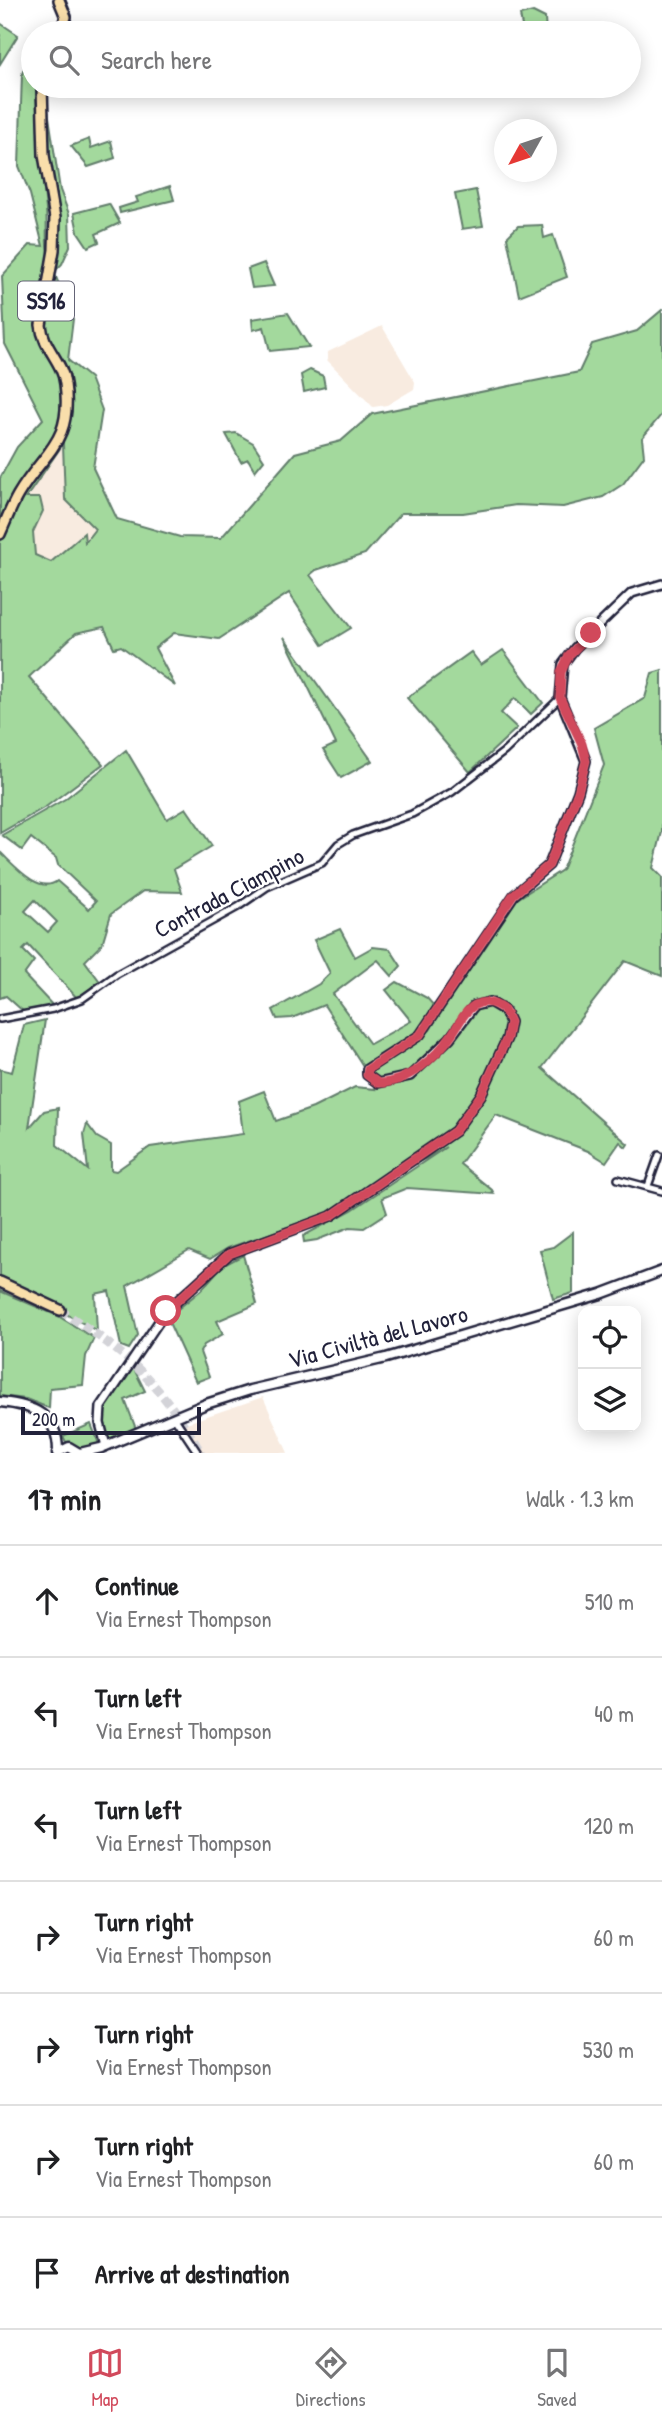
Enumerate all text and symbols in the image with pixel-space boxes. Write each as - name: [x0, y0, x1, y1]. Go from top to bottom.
- search box: [21, 21, 641, 98]
- icon: search: [45, 41, 83, 79]
- text: Search here: [101, 42, 212, 77]
- north arrow: [494, 119, 557, 182]
- road number: SS16: [18, 282, 74, 320]
- route end: [575, 617, 606, 648]
- street label: Contrada Ciampino: [148, 839, 309, 945]
- route start: [150, 1295, 181, 1326]
- street label: Via Civiltà del Lavoro: [285, 1297, 471, 1375]
- map controls: [578, 1306, 641, 1432]
- button: locate: [578, 1306, 641, 1369]
- button: layers: [578, 1369, 641, 1432]
- scale bar: [21, 1404, 201, 1436]
- text: 200 m: [32, 1406, 75, 1432]
- text: 17 min: [28, 1479, 101, 1519]
- text: Walk · 1.3 km: [526, 1483, 634, 1514]
- text: Continue: [95, 1568, 179, 1603]
- icon: ahead: [28, 1582, 66, 1620]
- text: 510 m: [585, 1586, 634, 1617]
- text: Via Ernest Thompson: [95, 1603, 272, 1634]
- text: Turn left: [95, 1680, 181, 1715]
- icon: left: [28, 1694, 66, 1732]
- text: 40 m: [594, 1698, 634, 1729]
- text: Via Ernest Thompson: [95, 1715, 272, 1746]
- text: Turn left: [95, 1792, 181, 1827]
- icon: left: [28, 1806, 66, 1844]
- text: 120 m: [584, 1810, 634, 1841]
- text: Via Ernest Thompson: [95, 1827, 272, 1858]
- text: Turn right: [95, 1904, 193, 1939]
- icon: right: [28, 1918, 66, 1956]
- text: 60 m: [594, 1922, 634, 1953]
- text: Via Ernest Thompson: [95, 1939, 272, 1970]
- text: Turn right: [95, 2016, 193, 2051]
- icon: right: [28, 2030, 66, 2068]
- text: 530 m: [583, 2034, 634, 2065]
- text: Via Ernest Thompson: [95, 2051, 272, 2082]
- text: Turn right: [95, 2128, 193, 2163]
- icon: right: [28, 2142, 66, 2180]
- text: 60 m: [594, 2146, 634, 2177]
- text: Via Ernest Thompson: [95, 2163, 272, 2194]
- icon: arrive: [28, 2254, 66, 2292]
- text: Arrive at destination: [95, 2256, 290, 2291]
- tab: Map: [86, 2344, 124, 2412]
- tab: Directions: [296, 2344, 366, 2412]
- tab: Saved: [537, 2344, 576, 2412]

